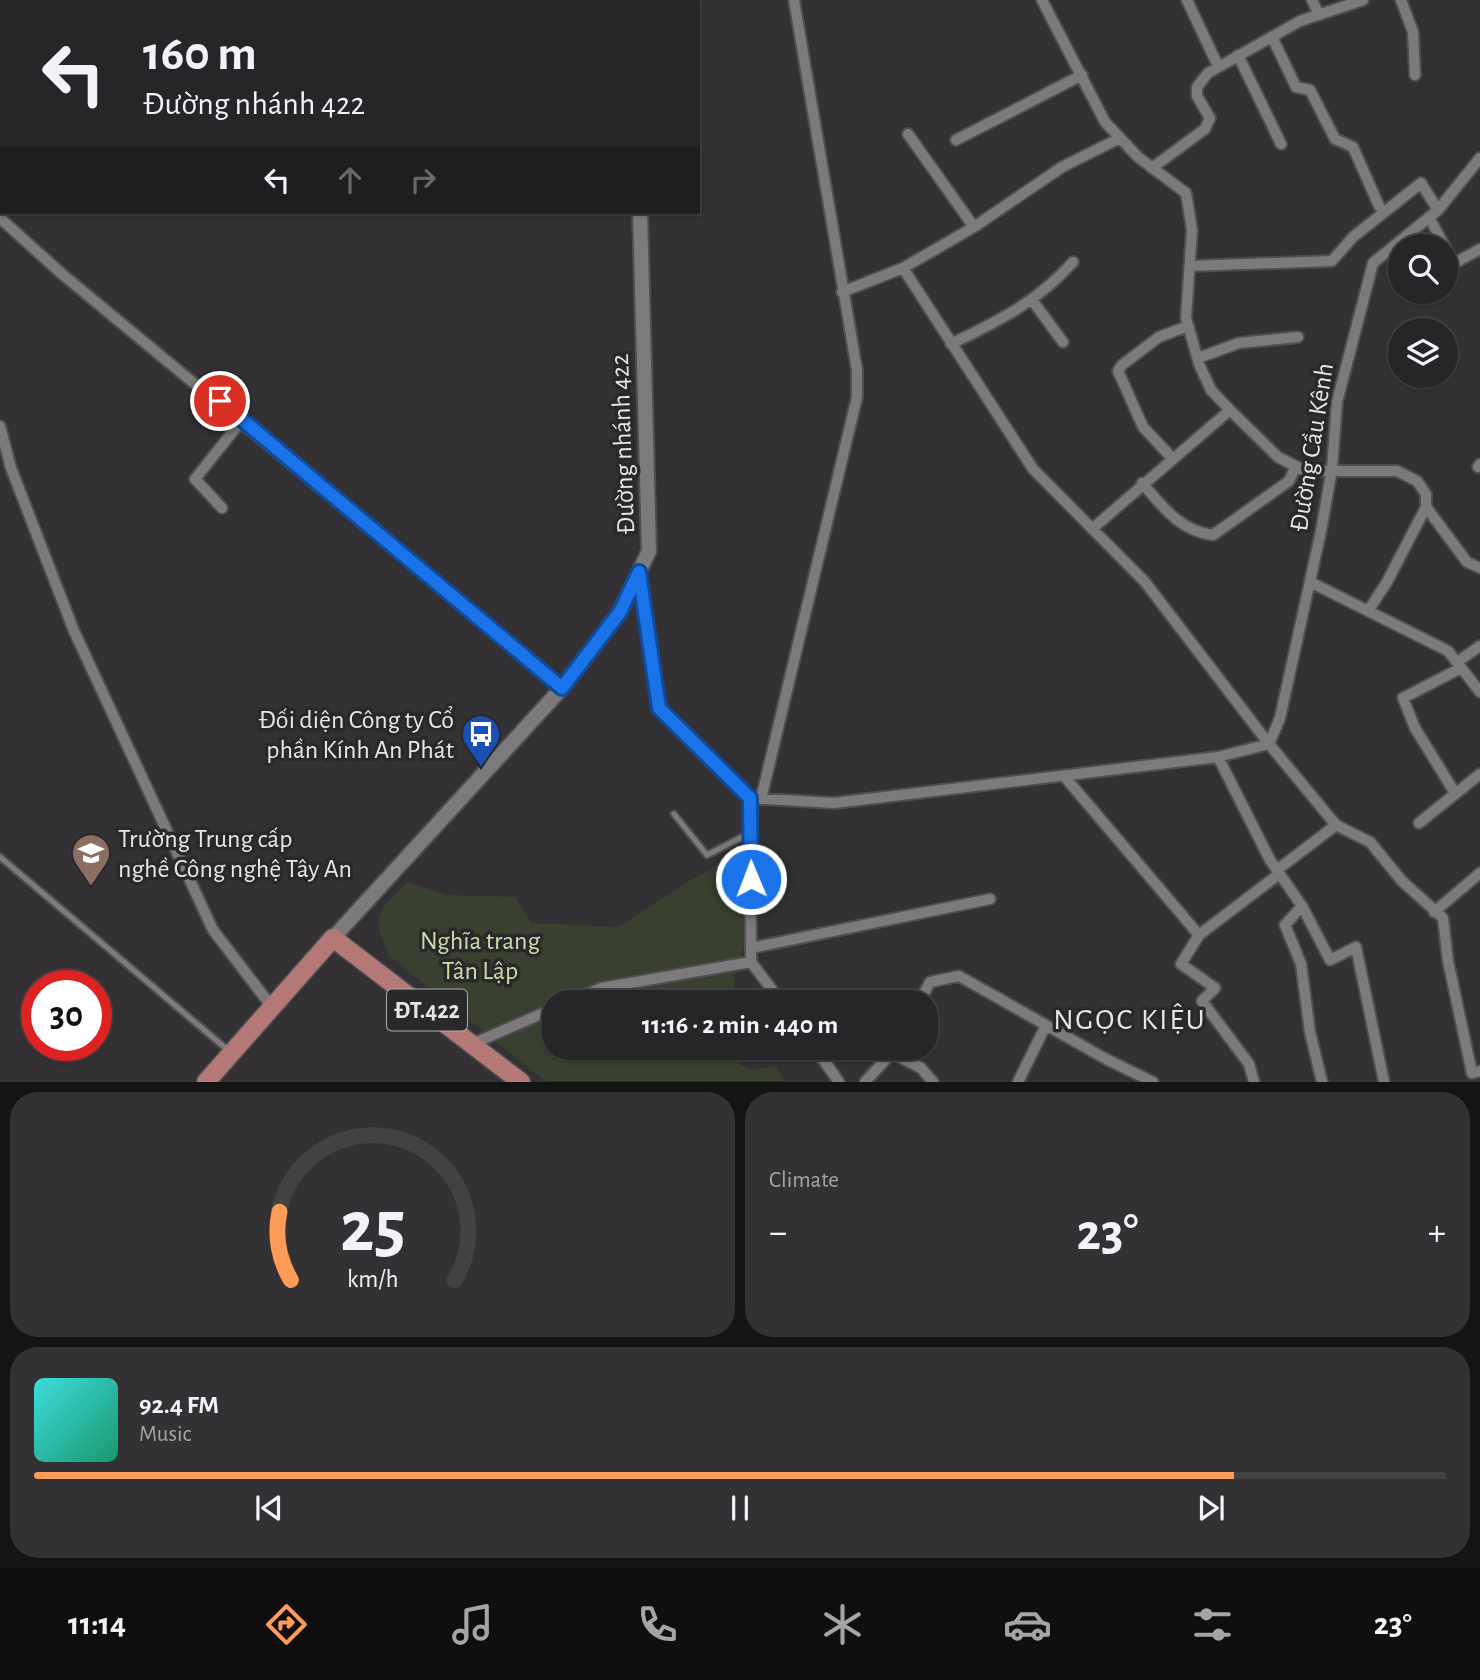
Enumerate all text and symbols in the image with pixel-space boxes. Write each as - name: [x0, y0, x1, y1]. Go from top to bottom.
- icon: left: [28, 28, 119, 119]
- text: 160 m: [143, 30, 257, 79]
- text: Đường nhánh 422: [143, 88, 365, 120]
- icon: left: [258, 161, 296, 199]
- icon: ahead: [331, 161, 369, 199]
- icon: right: [404, 161, 442, 199]
- map controls: [1388, 234, 1458, 388]
- button: search: [1388, 234, 1458, 304]
- button: layers: [1388, 318, 1458, 388]
- street label: Đường nhánh 422: [607, 353, 639, 535]
- street label: Đường Cầu Kênh: [1286, 361, 1338, 533]
- pin: [190, 371, 250, 431]
- icon: arrive: [201, 382, 239, 420]
- place label: Đối diện Công ty Cổ phần Kính An Phát: [259, 706, 454, 763]
- bus stop icon: Đối diện Công ty Cổ phần Kính An Phát: [460, 713, 502, 768]
- place label: Trường Trung cấp nghề Công nghệ Tây An: [118, 826, 352, 882]
- school or university icon: Trường Trung cấp nghề Công nghệ Tây An: [70, 832, 112, 887]
- position arrow: [714, 842, 788, 916]
- park label: Nghĩa trang Tân Lập: [420, 928, 540, 984]
- speed limit sign: 30: [21, 970, 112, 1061]
- road number: ĐT.422: [387, 990, 467, 1030]
- district label: NGỌC KIỆU: [1053, 1003, 1207, 1035]
- text: 11:16 · 2 min · 440 m: [642, 1012, 838, 1038]
- text: Climate: [769, 1169, 839, 1192]
- text: 25: [340, 1193, 405, 1266]
- text: 23°: [1076, 1207, 1139, 1259]
- text: −: [769, 1214, 787, 1252]
- text: +: [1428, 1214, 1446, 1252]
- text: km/h: [347, 1267, 398, 1292]
- text: 92.4 FM: [139, 1392, 219, 1418]
- text: Music: [139, 1423, 191, 1446]
- icon: previous: [250, 1489, 288, 1527]
- icon: pause: [721, 1489, 759, 1527]
- icon: next: [1192, 1489, 1230, 1527]
- icon: directions: [262, 1600, 311, 1649]
- icon: music: [448, 1600, 497, 1649]
- icon: phone: [633, 1600, 682, 1649]
- icon: climate: [818, 1600, 867, 1649]
- icon: car: [1003, 1600, 1052, 1649]
- icon: filters: [1188, 1600, 1237, 1649]
- text: 11:14: [68, 1608, 126, 1640]
- text: 23°: [1374, 1608, 1412, 1640]

